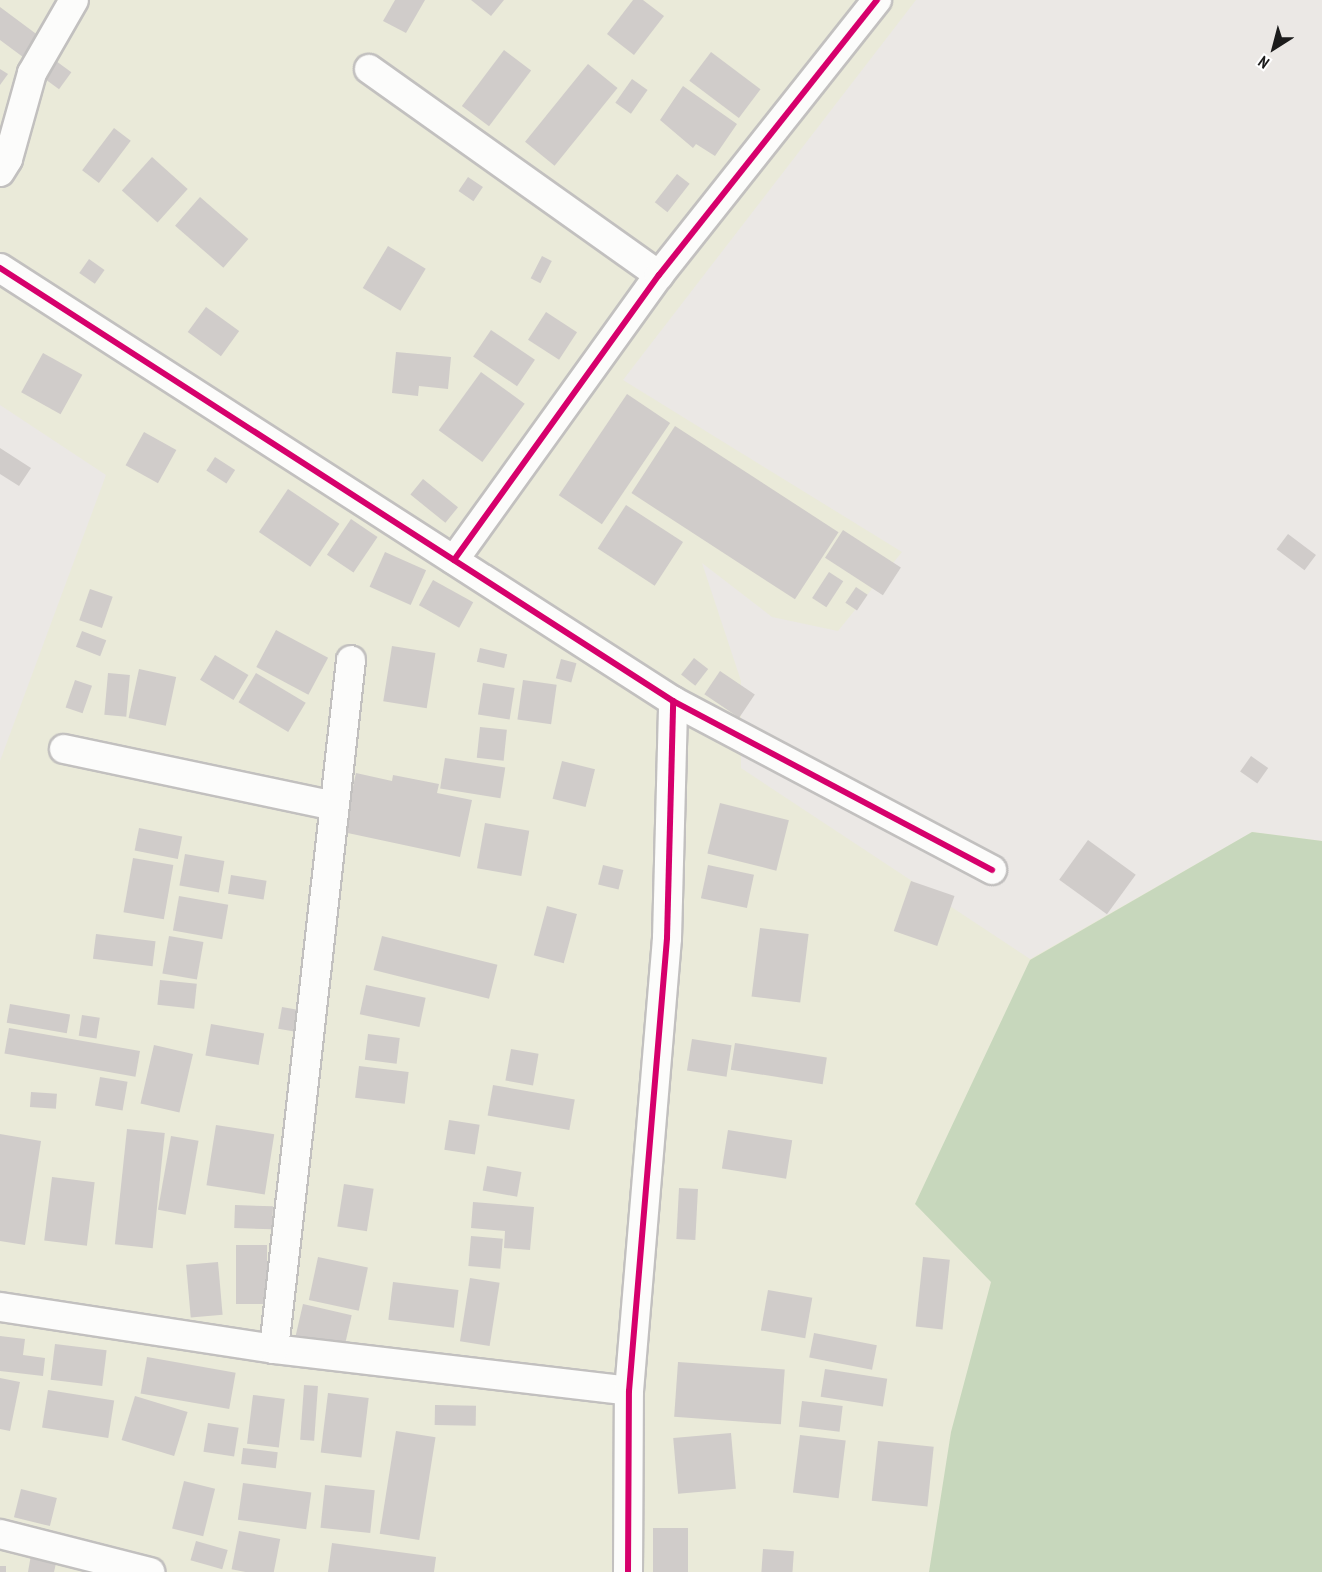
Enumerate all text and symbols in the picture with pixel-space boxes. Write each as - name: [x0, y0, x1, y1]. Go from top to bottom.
- north arrow: [1244, 18, 1304, 78]
- text: N: [1254, 52, 1273, 73]

